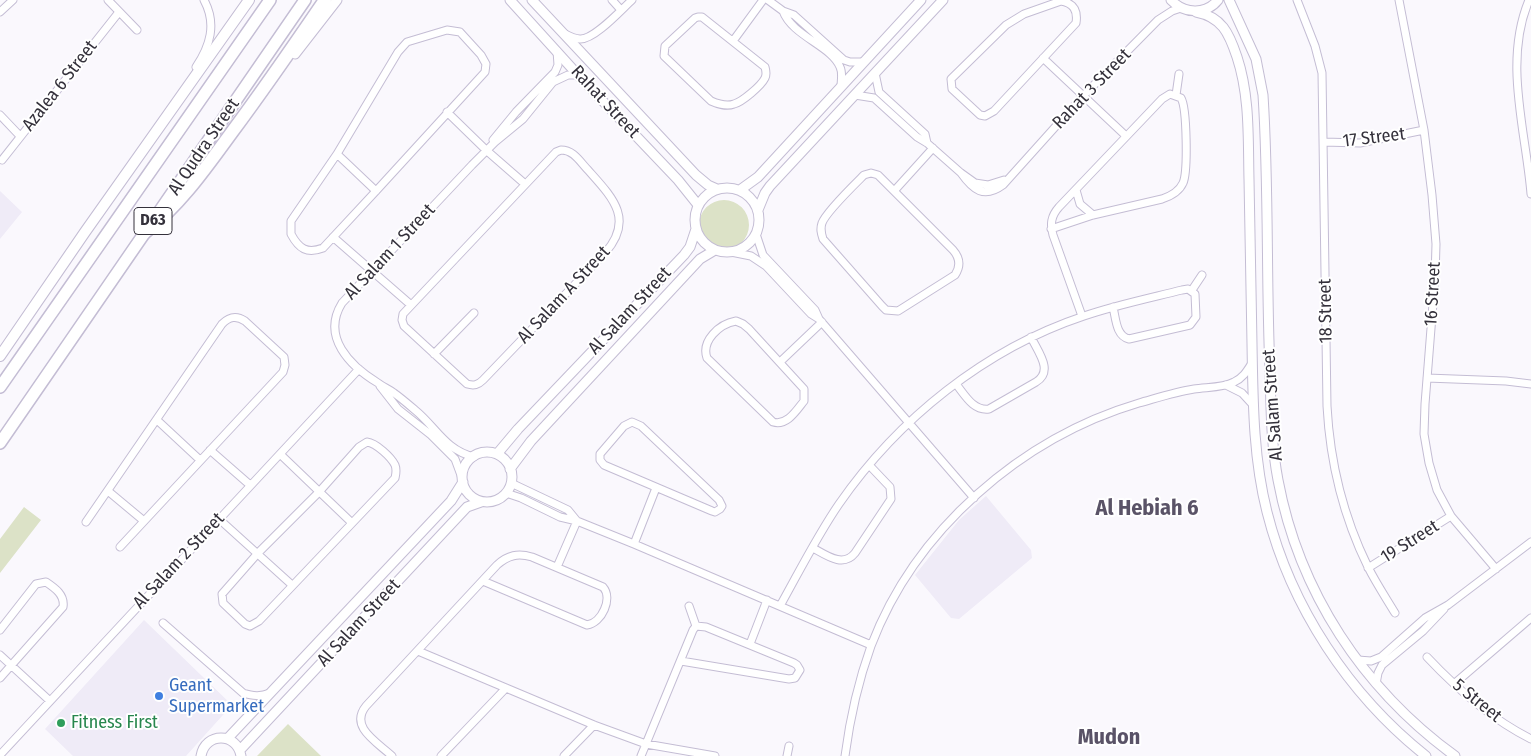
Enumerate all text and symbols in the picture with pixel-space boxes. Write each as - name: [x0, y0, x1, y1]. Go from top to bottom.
- street label: Azalea 6 Street: [18, 36, 102, 136]
- street label: Rahat 3 Street: [1048, 44, 1136, 134]
- street label: Rahat Street: [566, 61, 644, 143]
- street label: Al Qudra Street: [164, 95, 244, 199]
- street label: 17 Street: [1342, 123, 1406, 153]
- street label: Al Salam 1 Street: [340, 200, 440, 304]
- road number: D63: [134, 208, 172, 235]
- street label: Al Salam A Street: [513, 242, 615, 348]
- street label: 16 Street: [1421, 261, 1445, 327]
- street label: Al Salam Street: [584, 263, 676, 359]
- street label: 18 Street: [1315, 279, 1337, 343]
- street label: Al Salam Street: [1258, 348, 1288, 462]
- district label: Al Hebiah 6: [1095, 496, 1199, 522]
- street label: Al Salam 2 Street: [129, 508, 229, 614]
- street label: 19 Street: [1377, 516, 1443, 568]
- street label: Al Salam Street: [313, 575, 405, 671]
- place label: Geant Supermarket: [169, 675, 264, 718]
- street label: 5 Street: [1448, 675, 1506, 727]
- marker: Geant Supermarket: [153, 690, 165, 702]
- place label: Fitness First: [71, 712, 158, 734]
- marker: Fitness First: [55, 717, 67, 729]
- district label: Mudon: [1078, 725, 1140, 751]

